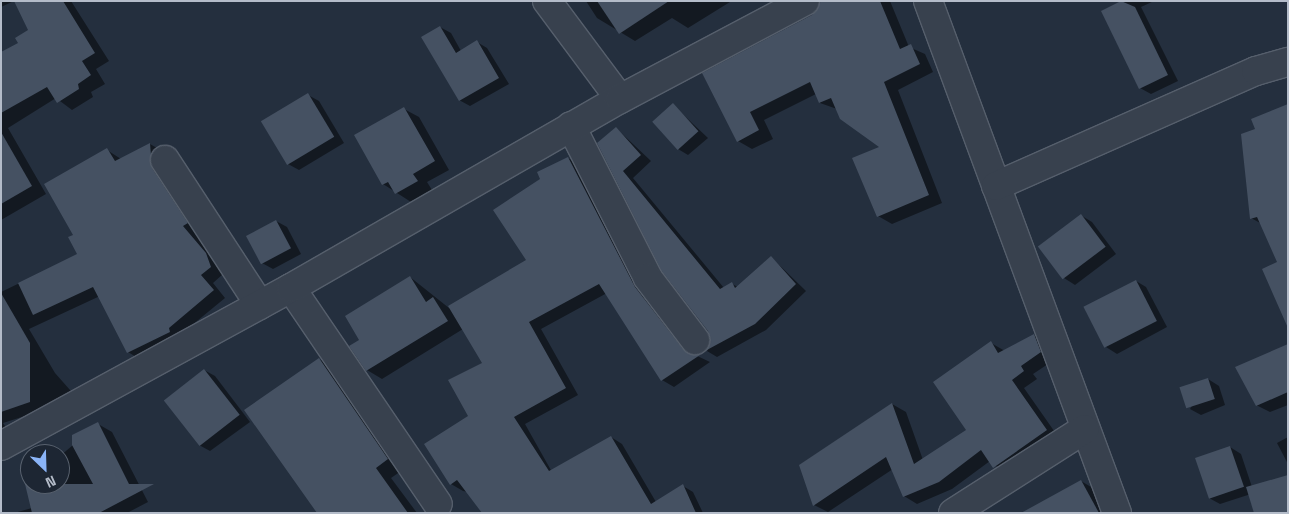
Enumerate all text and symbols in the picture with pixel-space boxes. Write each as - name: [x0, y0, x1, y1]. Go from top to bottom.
- north arrow: [20, 444, 70, 494]
- text: N: [43, 472, 59, 492]

